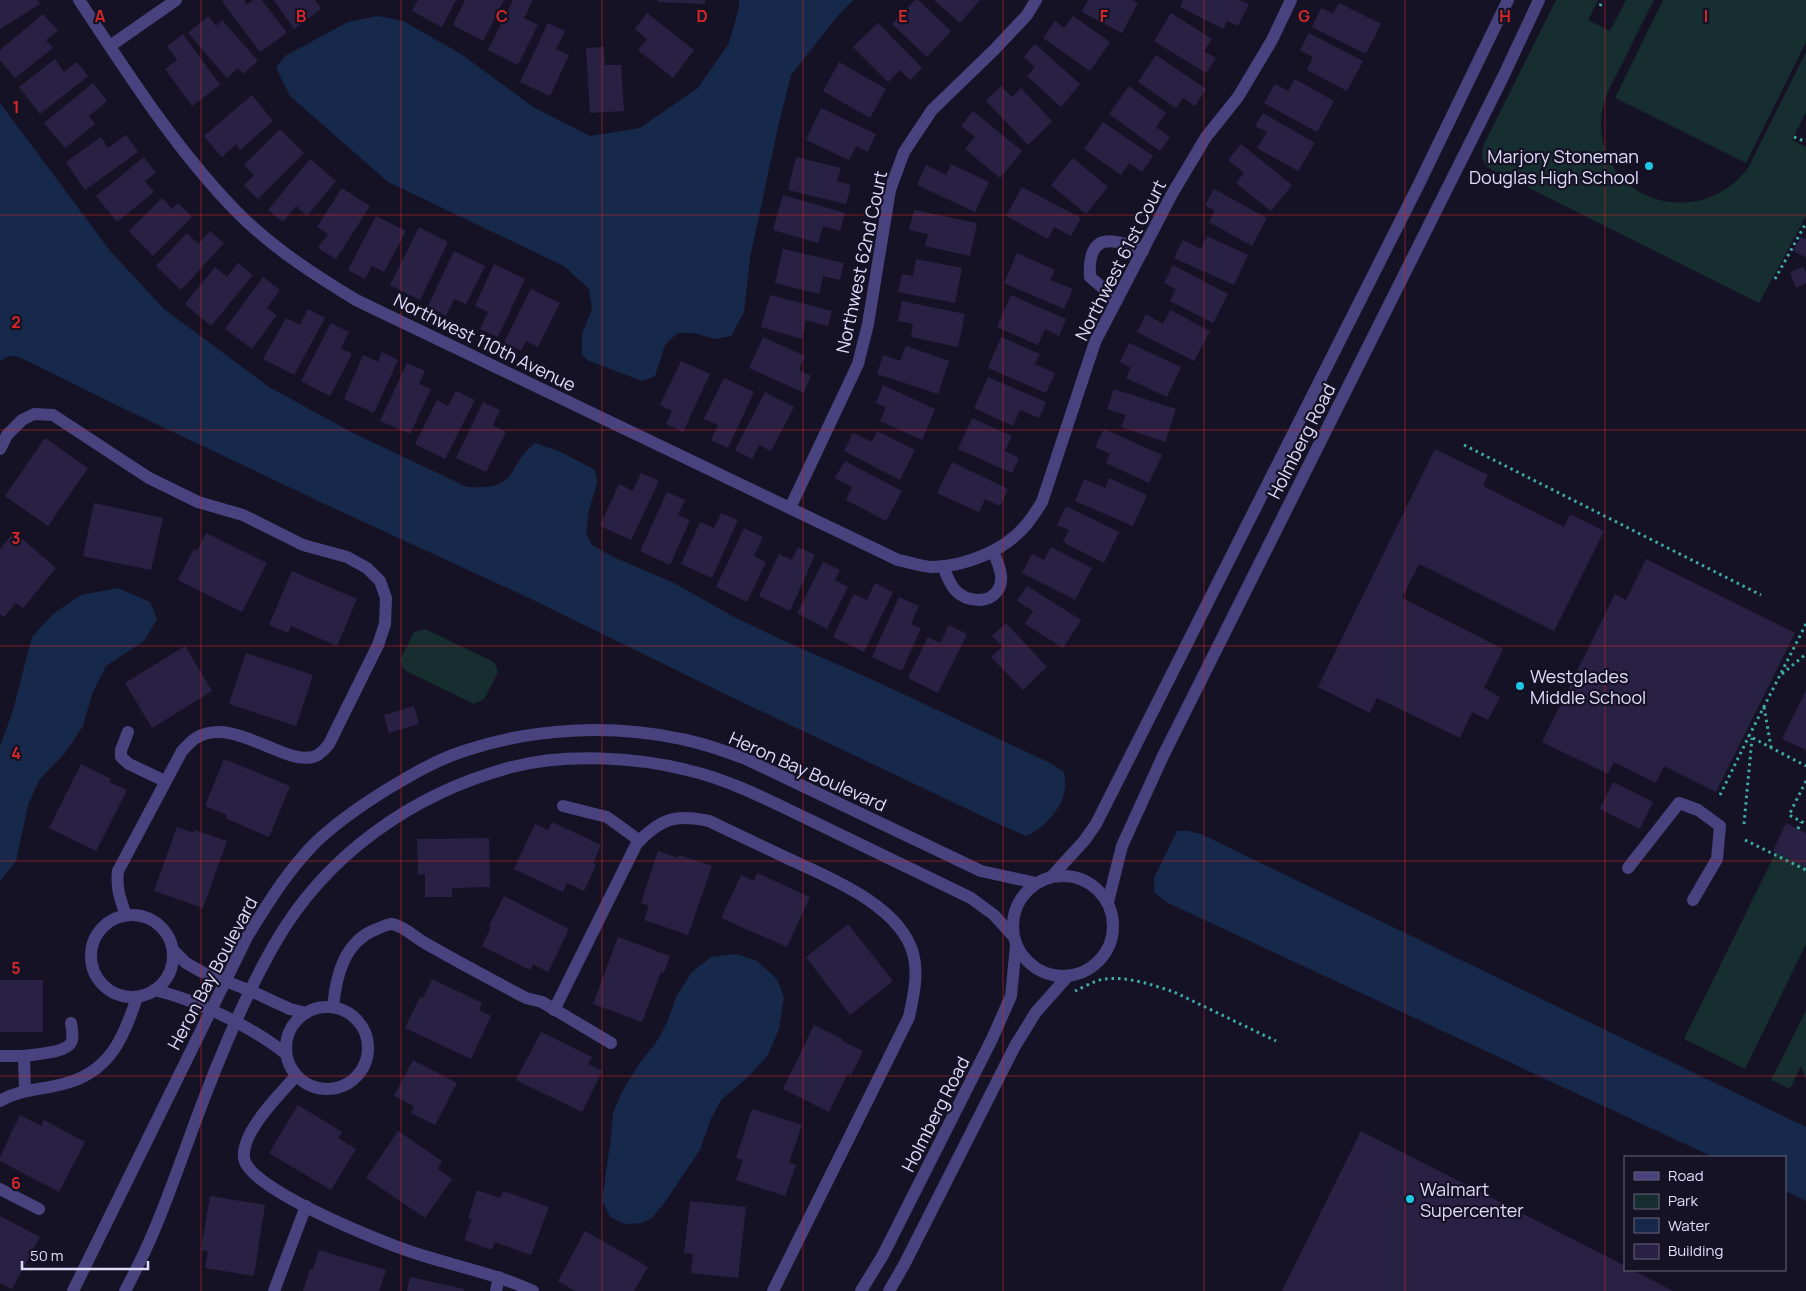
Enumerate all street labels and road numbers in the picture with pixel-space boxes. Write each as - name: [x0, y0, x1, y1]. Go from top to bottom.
- street label: Northwest 62nd Court: [830, 169, 892, 355]
- street label: Northwest 61st Court: [1069, 175, 1171, 345]
- street label: Northwest 110th Avenue: [390, 287, 580, 397]
- street label: Holmberg Road: [1262, 379, 1340, 503]
- street label: Heron Bay Boulevard: [725, 725, 891, 817]
- street label: Heron Bay Boulevard: [161, 892, 263, 1054]
- street label: Holmberg Road: [896, 1052, 974, 1176]

